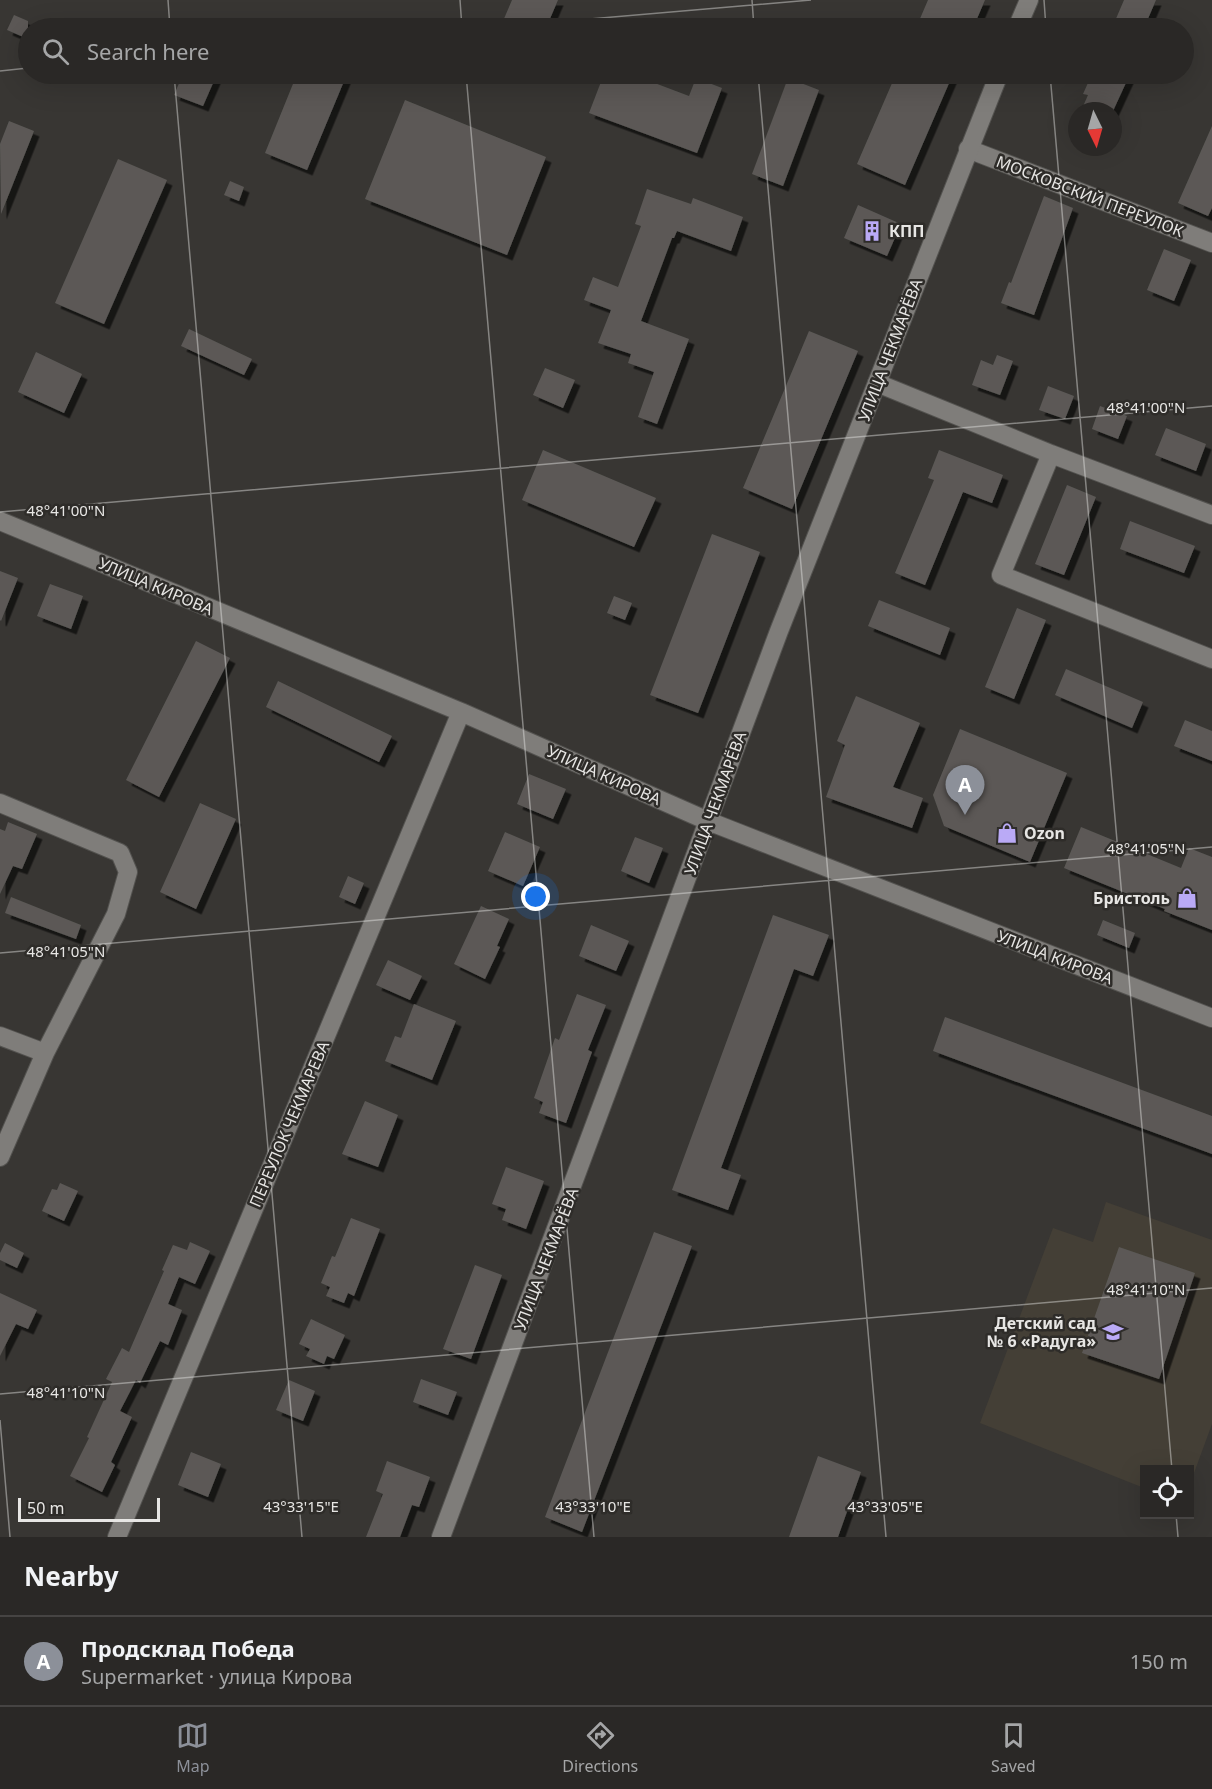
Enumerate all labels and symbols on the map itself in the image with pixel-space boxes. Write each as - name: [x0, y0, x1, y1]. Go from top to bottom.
- north arrow: [1068, 102, 1122, 156]
- street label: МОСКОВСКИЙ ПЕРЕУЛОК: [993, 150, 1187, 242]
- building icon: КПП: [860, 219, 884, 243]
- place label: КПП: [889, 220, 924, 242]
- street label: УЛИЦА ЧЕКМАРЁВА: [853, 275, 928, 425]
- text: 48°41'00"N: [1107, 397, 1185, 417]
- text: 48°41'00"N: [27, 500, 105, 520]
- street label: УЛИЦА КИРОВА: [95, 552, 217, 620]
- street label: УЛИЦА ЧЕКМАРЁВА: [679, 727, 752, 878]
- street label: УЛИЦА КИРОВА: [544, 740, 665, 810]
- pin: A: [946, 766, 984, 815]
- shop icon: Ozon: [995, 821, 1019, 845]
- place label: Ozon: [1024, 822, 1065, 844]
- text: 48°41'05"N: [1107, 838, 1185, 858]
- your location: [521, 882, 550, 911]
- shop icon: Бристоль: [1175, 886, 1199, 910]
- place label: Бристоль: [1093, 887, 1170, 909]
- street label: УЛИЦА КИРОВА: [994, 925, 1117, 989]
- text: 48°41'05"N: [27, 941, 105, 961]
- street label: ПЕРЕУЛОК ЧЕКМАРЕВА: [244, 1037, 334, 1211]
- street label: УЛИЦА ЧЕКМАРЁВА: [509, 1184, 584, 1334]
- text: 48°41'10"N: [1107, 1279, 1185, 1299]
- place label: Детский сад № 6 «Радуга»: [987, 1312, 1097, 1352]
- school or university icon: Детский сад № 6 «Радуга»: [1101, 1320, 1125, 1344]
- text: 48°41'10"N: [27, 1382, 105, 1402]
- scale bar: [18, 1495, 160, 1522]
- text: 43°33'15"E: [263, 1496, 339, 1516]
- text: 43°33'10"E: [555, 1496, 631, 1516]
- text: 43°33'05"E: [847, 1496, 923, 1516]

